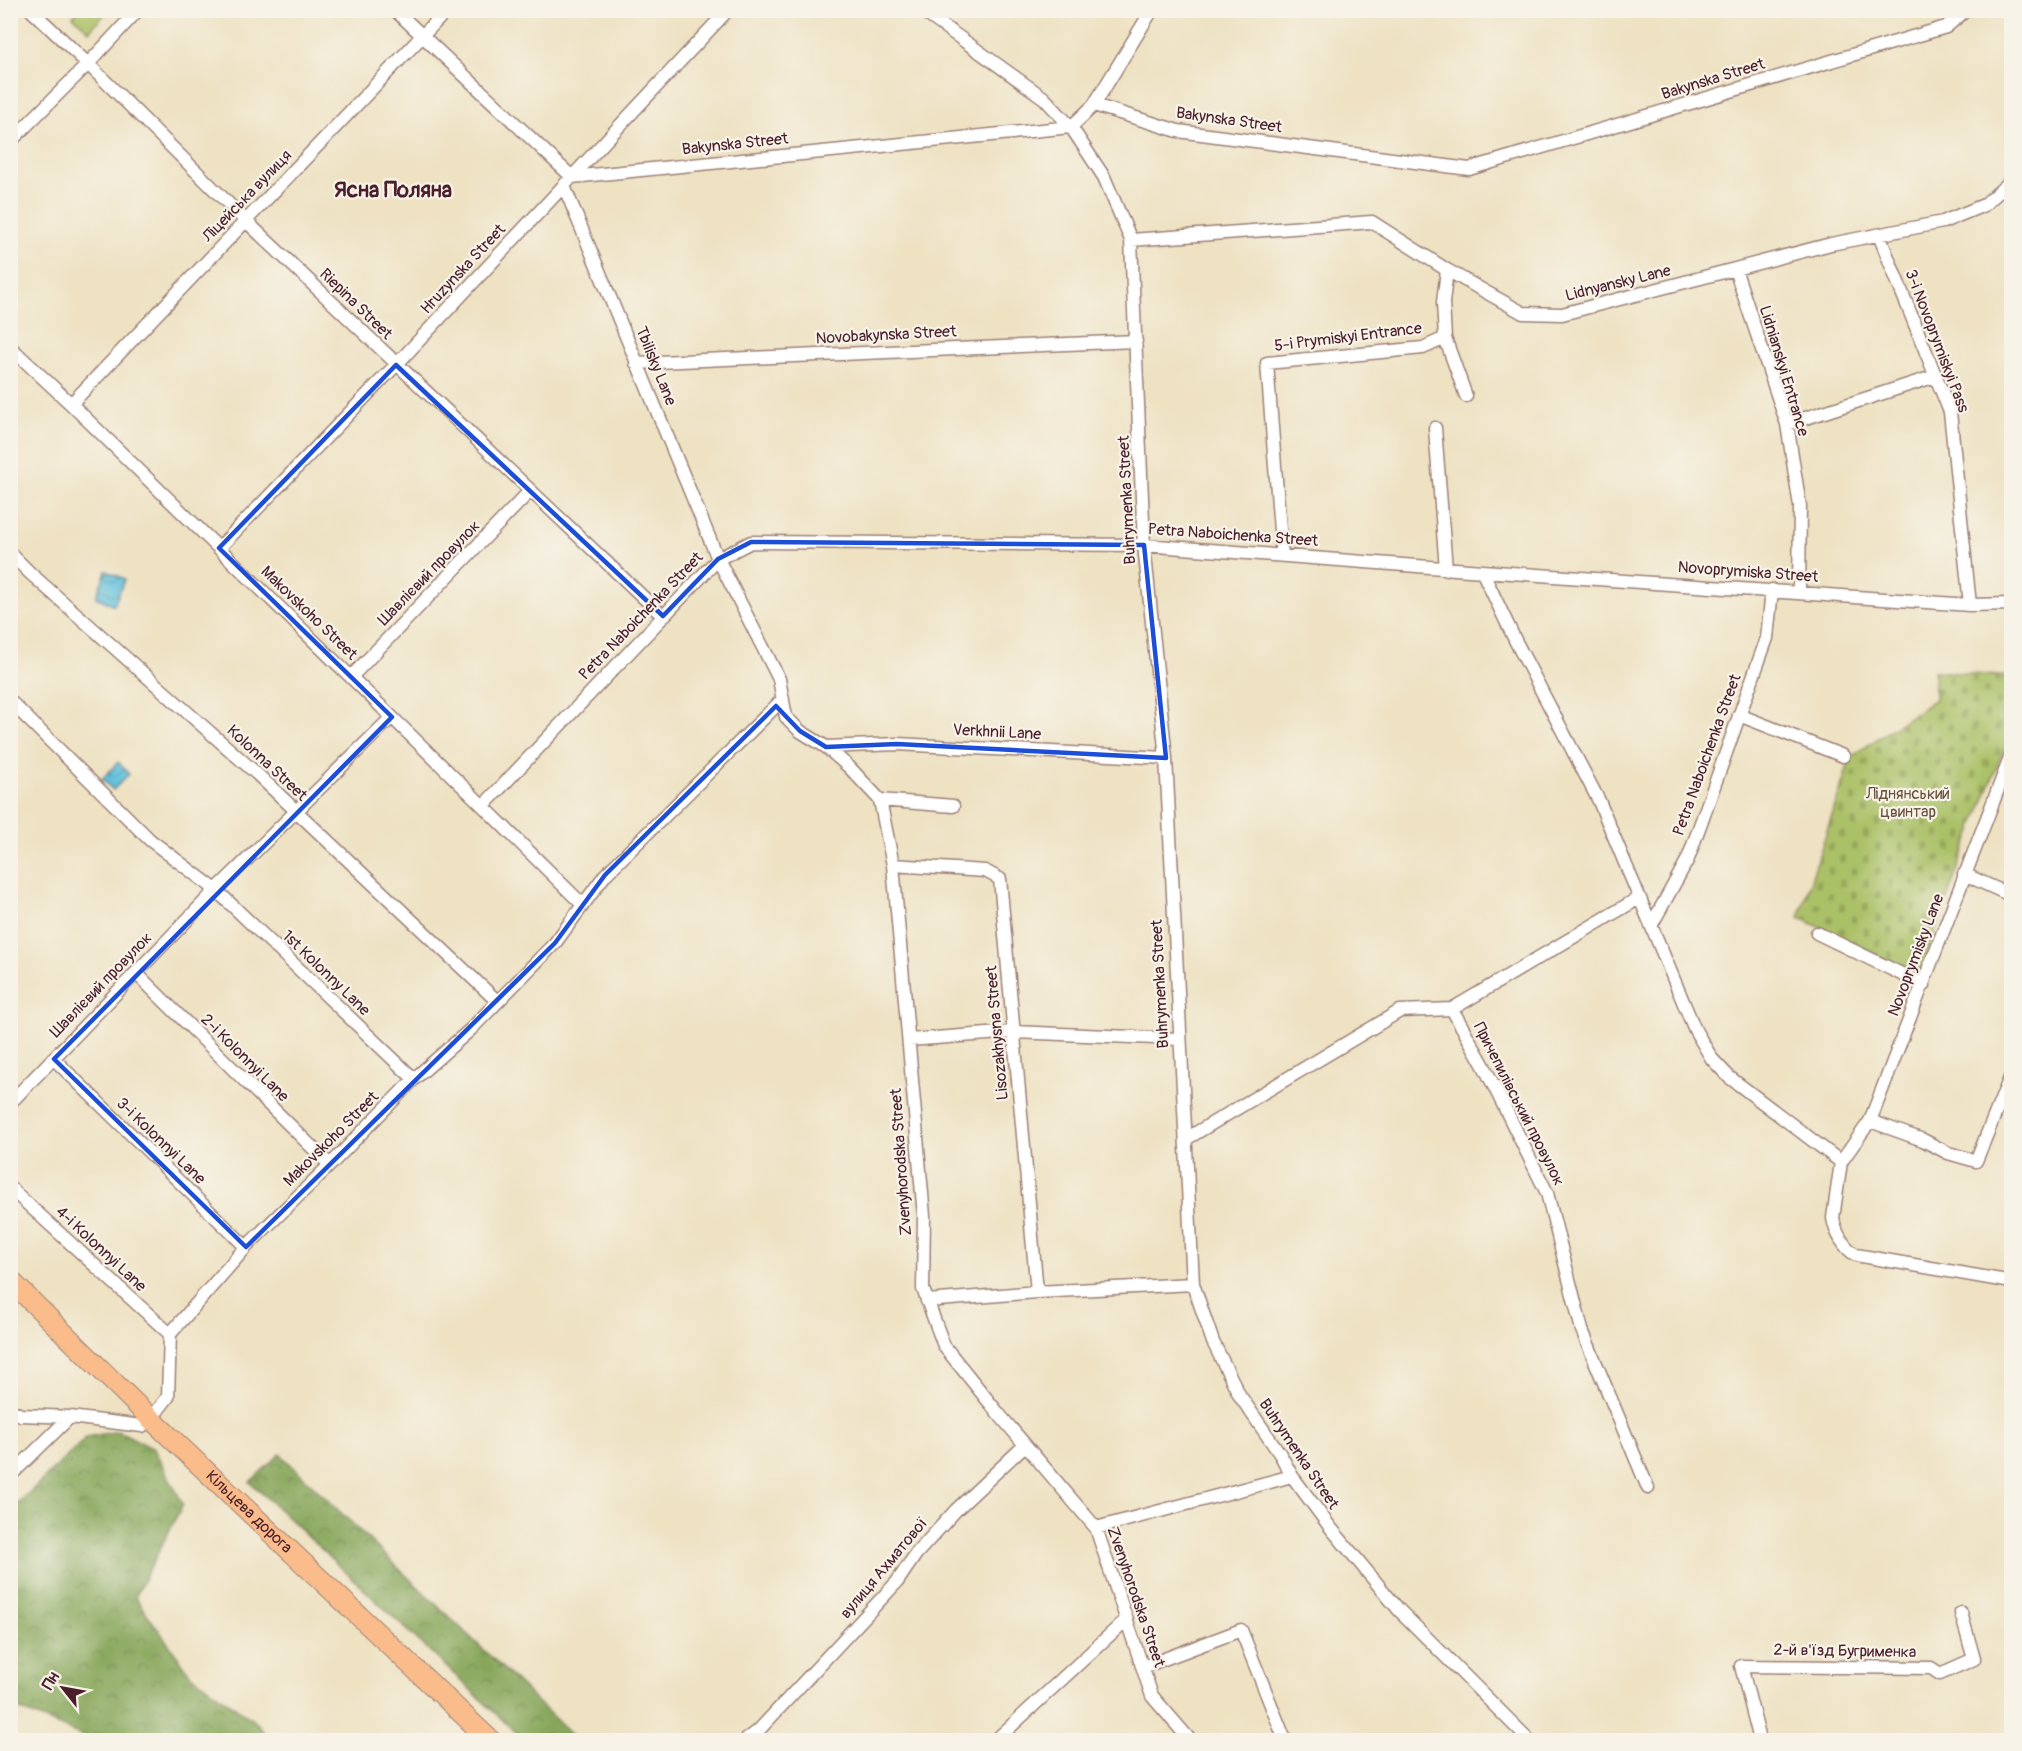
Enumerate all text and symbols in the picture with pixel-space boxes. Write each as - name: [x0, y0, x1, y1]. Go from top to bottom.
- street label: Bakynska Street: [1659, 54, 1768, 104]
- street label: Bakynska Street: [1175, 103, 1284, 137]
- street label: Bakynska Street: [681, 128, 790, 160]
- street label: Ліцейська вулиця: [197, 146, 296, 247]
- district label: Ясна Поляна: [334, 176, 452, 204]
- street label: Hruzynska Street: [416, 219, 510, 318]
- street label: Lidnyansky Lane: [1563, 260, 1673, 306]
- street label: Riepina Street: [315, 264, 397, 344]
- street label: 3-i Novoprymiskyi Pass: [1901, 267, 1973, 415]
- street label: Lidnianskyi Entrance: [1755, 303, 1813, 439]
- street label: 5-i Prymiskyi Entrance: [1273, 318, 1423, 356]
- street label: Novobakynska Street: [815, 321, 957, 349]
- street label: Tbilisky Lane: [631, 324, 681, 408]
- street label: Buhrymenka Street: [1114, 435, 1140, 565]
- street label: Шавлієвий провулок: [374, 516, 484, 630]
- street label: Petra Naboichenka Street: [1147, 519, 1319, 551]
- street label: Petra Naboichenka Street: [575, 547, 708, 684]
- street label: Novoprymiska Street: [1677, 557, 1819, 587]
- street label: Makovskoho Street: [256, 562, 362, 665]
- street label: Petra Naboichenka Street: [1668, 671, 1746, 839]
- street label: Verkhnii Lane: [952, 720, 1042, 744]
- street label: Kolonna Street: [223, 721, 312, 806]
- park label: Ліднянський цвинтар: [1865, 784, 1950, 822]
- street label: Novoprymisky Lane: [1883, 891, 1949, 1019]
- street label: Buhrymenka Street: [1147, 919, 1173, 1049]
- street label: 1st Kolonny Lane: [278, 926, 374, 1020]
- street label: Шавлієвий провулок: [46, 928, 156, 1042]
- street label: Lisozakhysna Street: [981, 964, 1013, 1101]
- street label: 2-i Kolonnyi Lane: [197, 1010, 293, 1106]
- street label: Причепилівський провулок: [1469, 1019, 1569, 1189]
- street label: Makovskoho Street: [279, 1087, 383, 1191]
- street label: Zvenyhorodska Street: [886, 1087, 916, 1236]
- street label: 3-i Kolonnyi Lane: [112, 1093, 210, 1189]
- street label: 4-i Kolonnyi Lane: [51, 1202, 151, 1296]
- street label: Buhrymenka Street: [1255, 1395, 1344, 1514]
- street label: Кільцева дорога: [202, 1466, 297, 1558]
- street label: вулиця Ахматової: [836, 1513, 932, 1623]
- street label: Zvenyhorodska Street: [1103, 1524, 1170, 1670]
- street label: 2-й в'їзд Бугрименка: [1773, 1640, 1917, 1662]
- north arrow: [33, 1658, 93, 1718]
- text: Пн: [38, 1668, 64, 1693]

